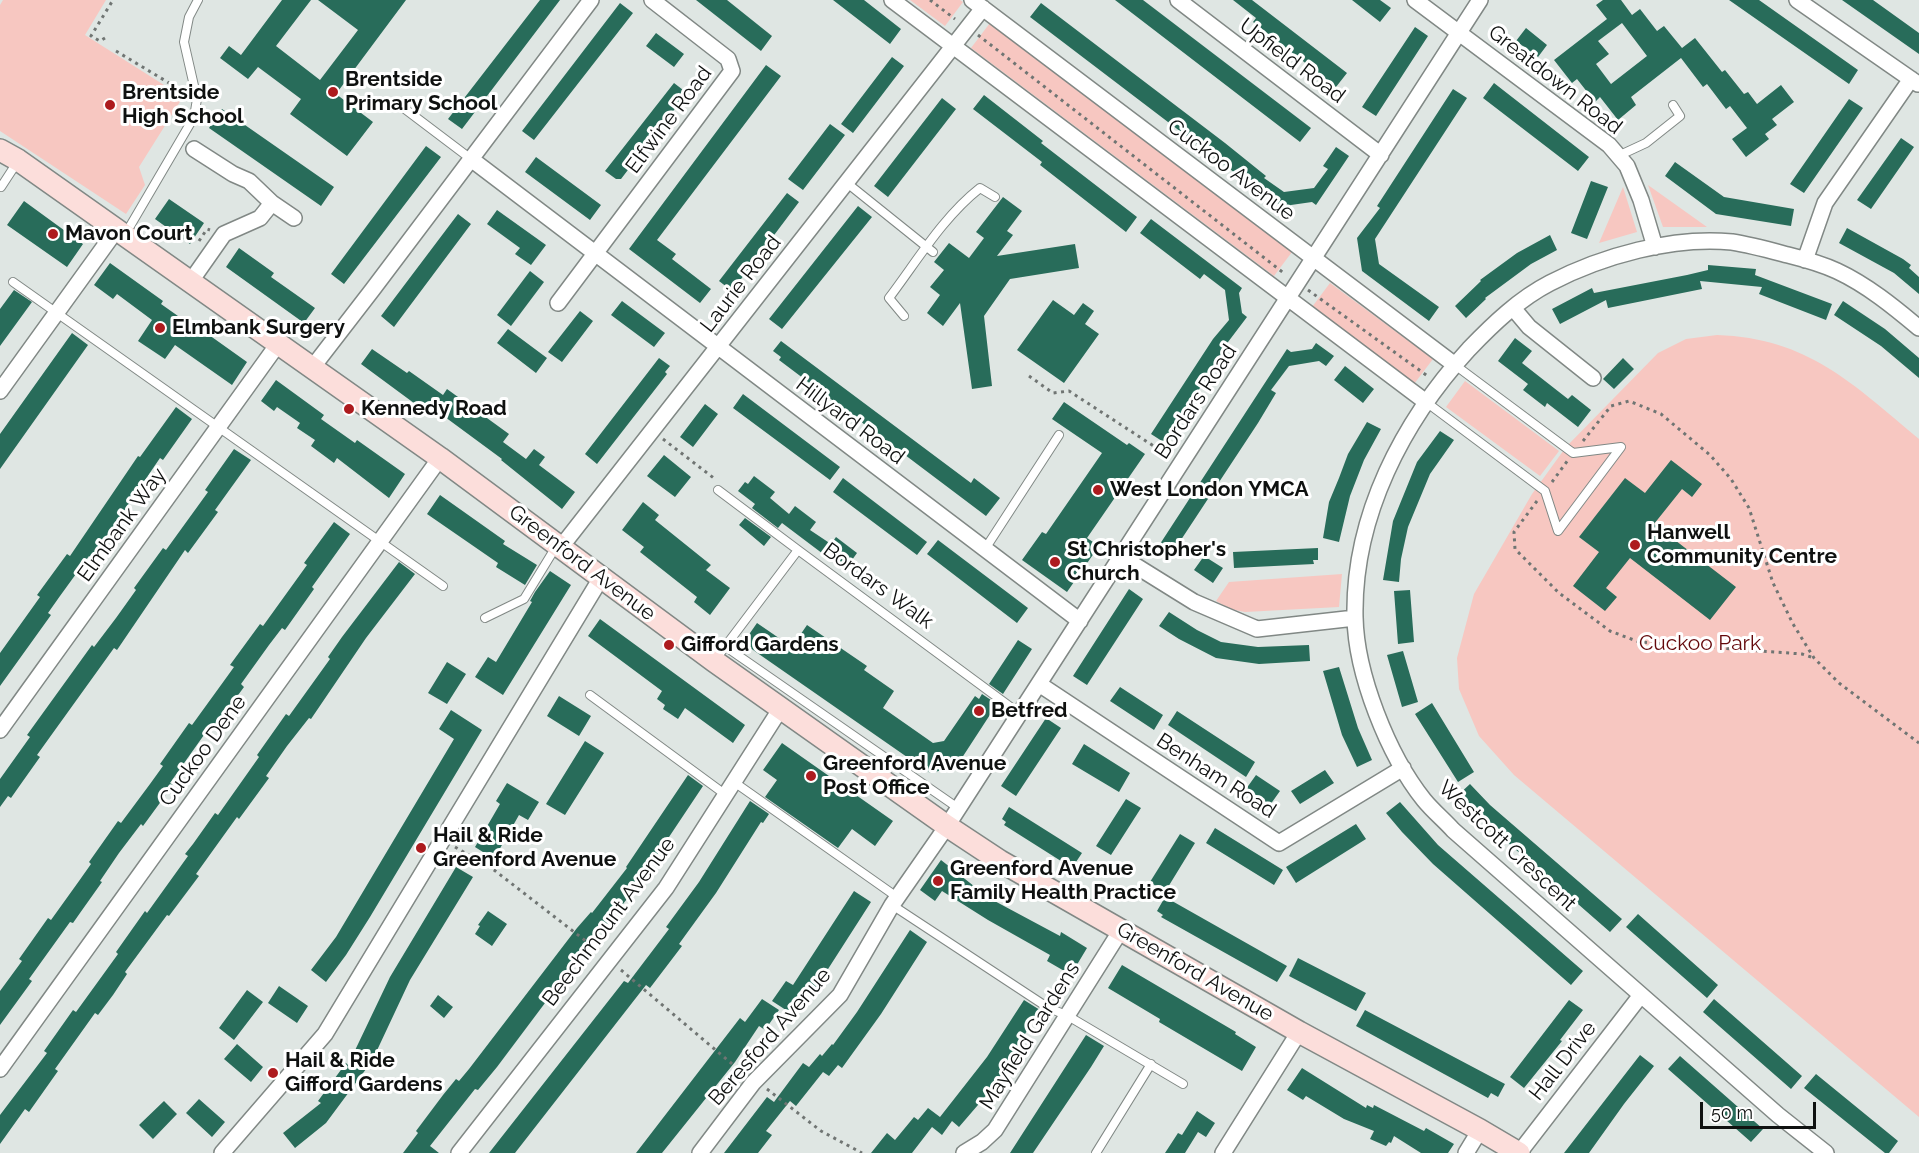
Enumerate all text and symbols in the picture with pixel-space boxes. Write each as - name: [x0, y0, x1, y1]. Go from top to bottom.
- street label: Upfield Road: [1234, 13, 1350, 109]
- street label: Greatdown Road: [1483, 20, 1627, 140]
- street label: Elfwine Road: [621, 62, 717, 178]
- place label: Brentside Primary School: [345, 67, 497, 117]
- place label: Brentside High School: [122, 80, 244, 130]
- marker: Brentside Primary School: [326, 85, 340, 99]
- marker: Brentside High School: [103, 98, 117, 112]
- street label: Cuckoo Avenue: [1162, 114, 1300, 226]
- place label: Mavon Court: [65, 221, 193, 247]
- marker: Mavon Court: [46, 227, 60, 241]
- street label: Laurie Road: [695, 230, 787, 338]
- place label: Elmbank Surgery: [172, 315, 345, 341]
- marker: Elmbank Surgery: [153, 321, 167, 335]
- street label: Bordars Road: [1150, 340, 1242, 464]
- street label: Hillyard Road: [791, 372, 909, 470]
- place label: Kennedy Road: [361, 396, 507, 422]
- marker: Kennedy Road: [342, 402, 356, 416]
- street label: Elmbank Way: [72, 463, 172, 587]
- place label: West London YMCA: [1110, 477, 1309, 503]
- marker: West London YMCA: [1091, 483, 1105, 497]
- street label: Greenford Avenue: [504, 500, 660, 626]
- place label: Hanwell Community Centre: [1647, 520, 1837, 570]
- place label: St Christopher's Church: [1067, 537, 1226, 587]
- street label: Bordars Walk: [818, 538, 938, 634]
- marker: Hanwell Community Centre: [1628, 538, 1642, 552]
- marker: St Christopher's Church: [1048, 555, 1062, 569]
- park label: Cuckoo Park: [1639, 631, 1761, 657]
- place label: Gifford Gardens: [681, 632, 839, 658]
- marker: Gifford Gardens: [662, 638, 676, 652]
- street label: Cuckoo Dene: [154, 691, 252, 811]
- place label: Betfred: [991, 698, 1068, 724]
- marker: Betfred: [972, 704, 986, 718]
- street label: Benham Road: [1152, 728, 1280, 824]
- place label: Greenford Avenue Post Office: [823, 751, 1006, 801]
- marker: Greenford Avenue Post Office: [804, 769, 818, 783]
- street label: Westcott Crescent: [1433, 775, 1581, 917]
- place label: Hail & Ride Greenford Avenue: [433, 823, 616, 873]
- street label: Beechmount Avenue: [537, 833, 681, 1011]
- marker: Hail & Ride Greenford Avenue: [414, 841, 428, 855]
- place label: Greenford Avenue Family Health Practice: [950, 856, 1176, 906]
- marker: Greenford Avenue Family Health Practice: [931, 874, 945, 888]
- street label: Greenford Avenue: [1112, 917, 1278, 1027]
- street label: Mayfield Gardens: [974, 958, 1086, 1114]
- street label: Beresford Avenue: [703, 963, 837, 1111]
- street label: Hall Drive: [1524, 1016, 1602, 1106]
- place label: Hail & Ride Gifford Gardens: [285, 1048, 443, 1098]
- marker: Hail & Ride Gifford Gardens: [266, 1066, 280, 1080]
- scale bar: [1703, 1090, 1818, 1128]
- text: 50 m: [1711, 1102, 1753, 1123]

